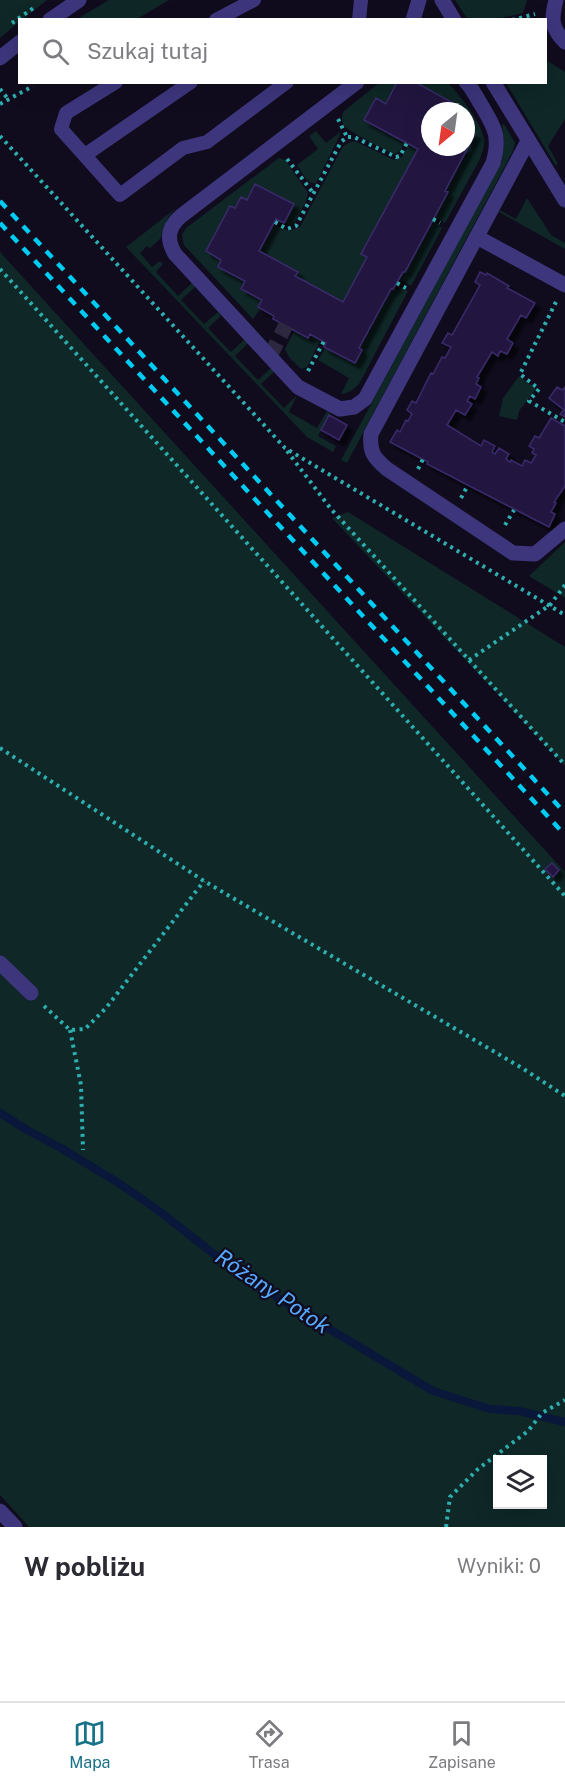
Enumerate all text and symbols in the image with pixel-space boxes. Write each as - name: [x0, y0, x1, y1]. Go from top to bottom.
- search box: [18, 18, 547, 84]
- icon: search: [39, 35, 72, 68]
- text: Szukaj tutaj: [87, 38, 208, 64]
- north arrow: [421, 102, 475, 156]
- water label: Różany Potok: [211, 1243, 335, 1339]
- map controls: [493, 1455, 547, 1509]
- button: layers: [493, 1455, 547, 1509]
- text: W pobliżu: [24, 1551, 145, 1582]
- text: Wyniki: 0: [457, 1554, 541, 1578]
- tab: Mapa: [69, 1717, 110, 1772]
- tab: Trasa: [249, 1717, 290, 1772]
- tab: Zapisane: [428, 1717, 496, 1772]

